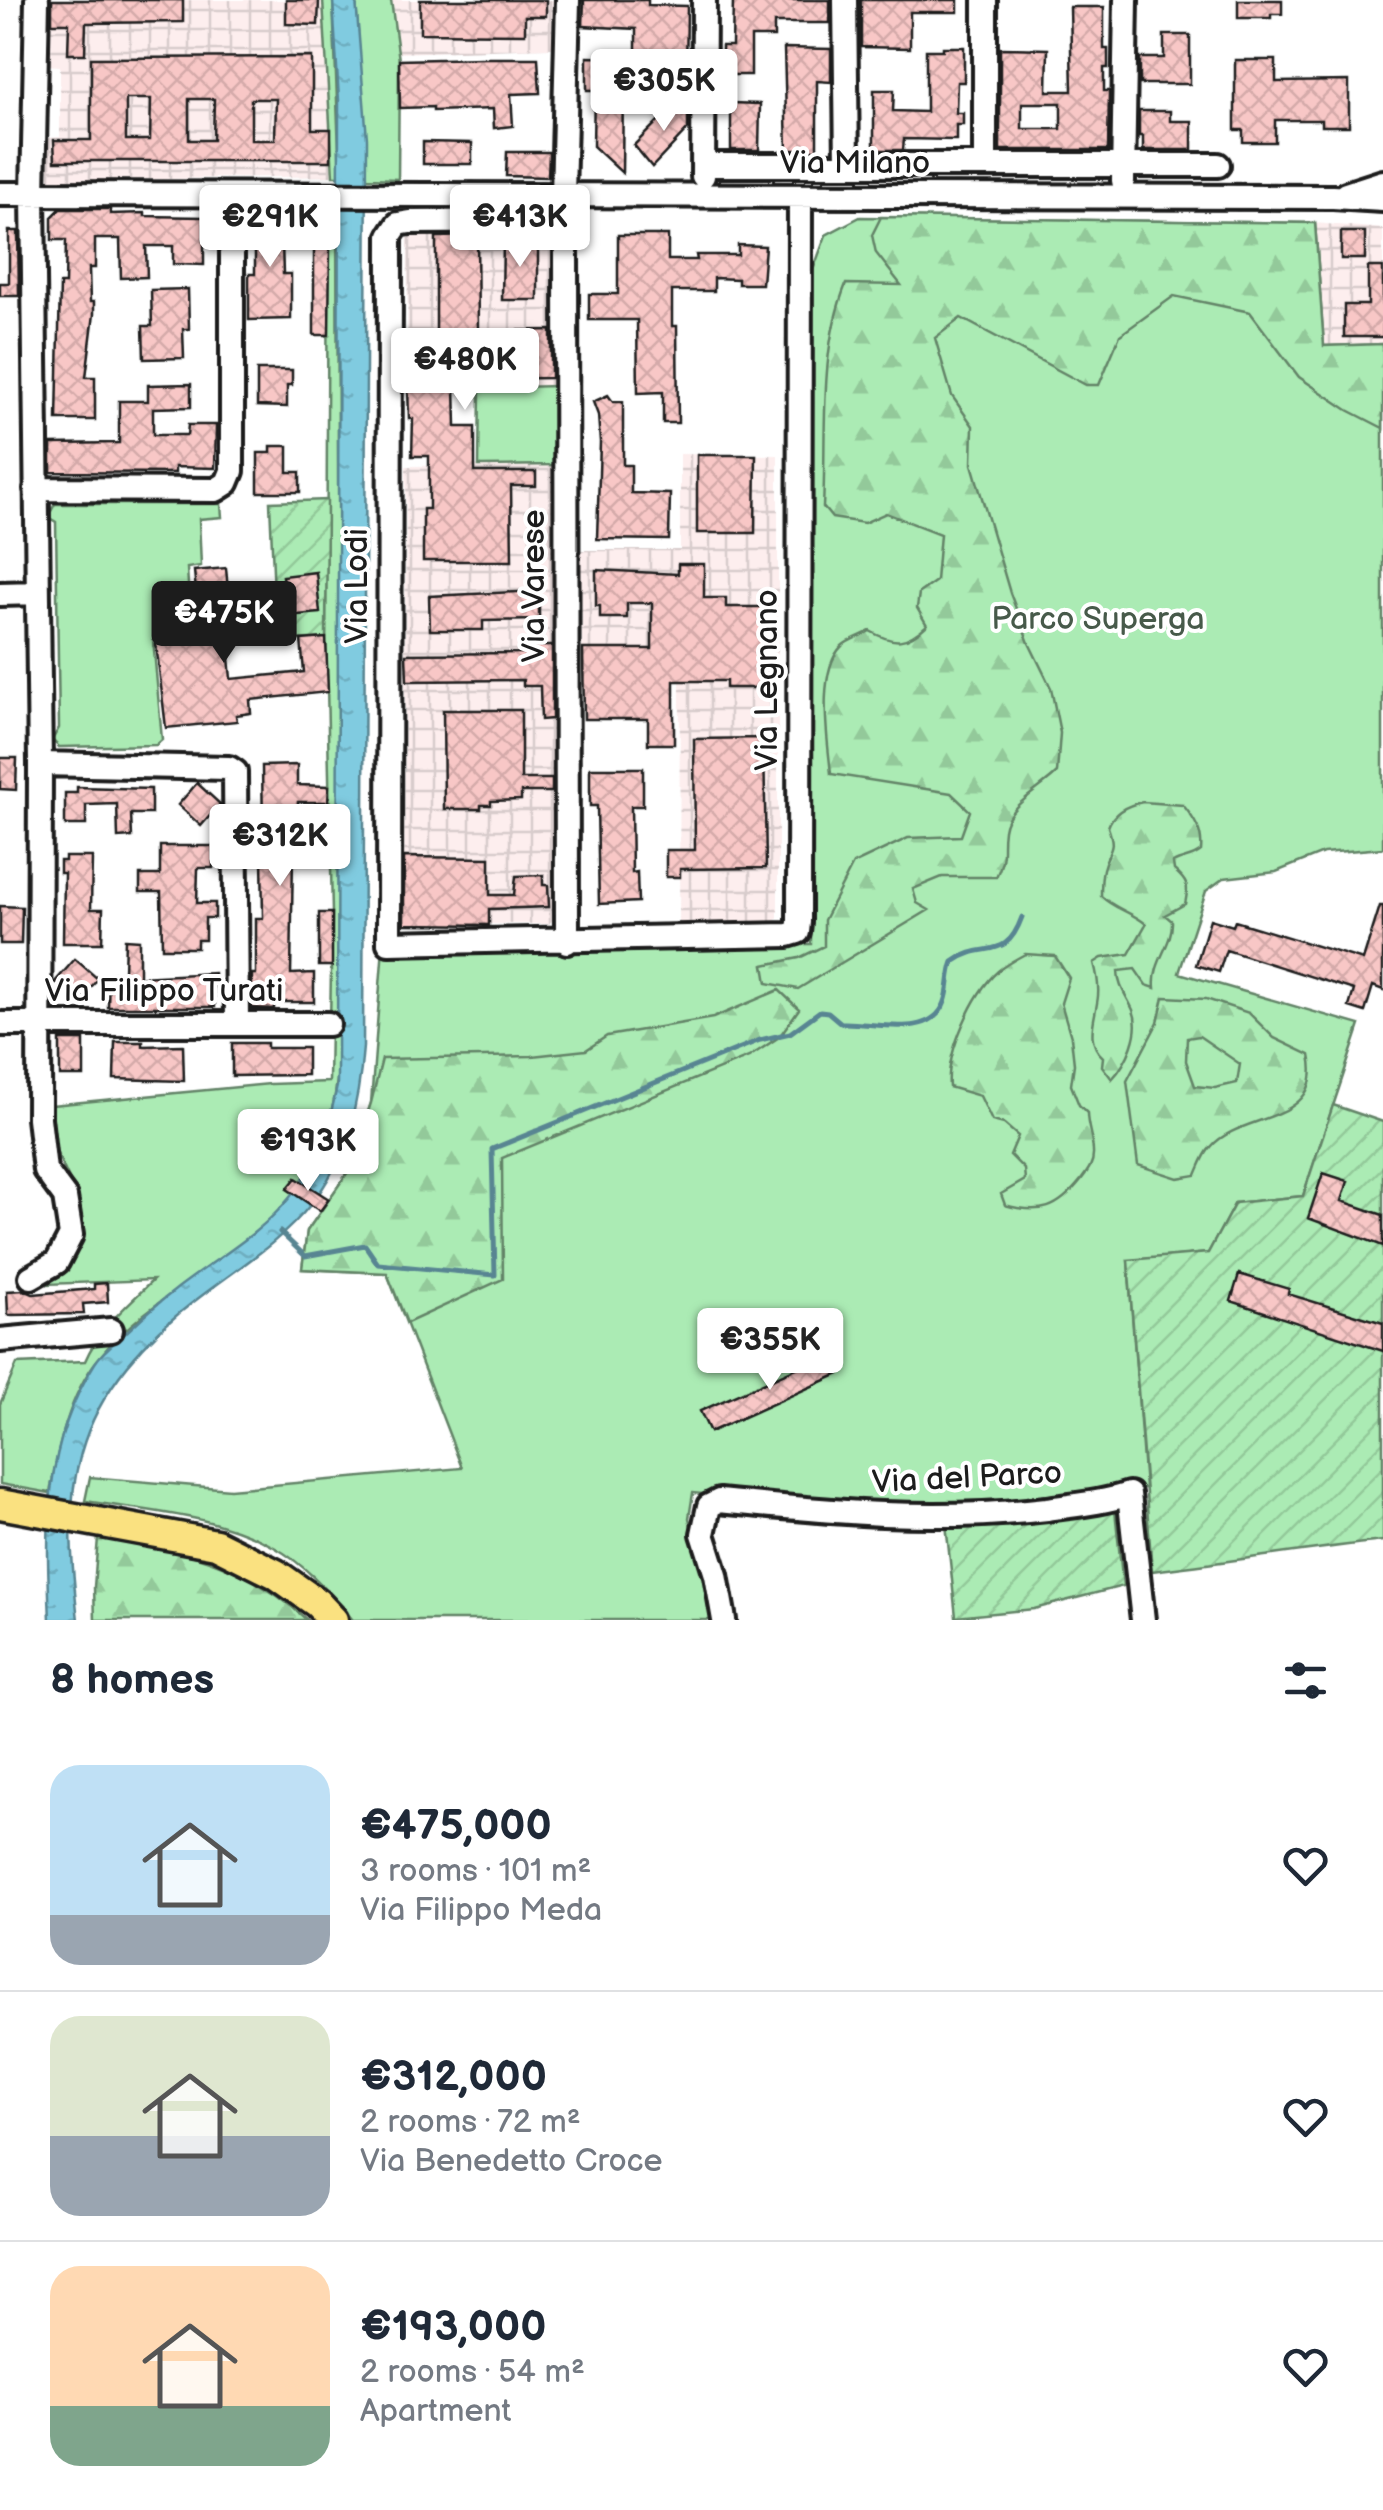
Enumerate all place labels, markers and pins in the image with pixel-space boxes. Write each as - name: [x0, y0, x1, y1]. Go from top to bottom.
- pin: €305K: [594, 49, 734, 134]
- pin: €291K: [200, 185, 340, 270]
- pin: €413K: [450, 185, 590, 270]
- pin: €480K: [395, 328, 535, 413]
- pin: €475K: [154, 581, 294, 666]
- pin: €312K: [210, 804, 350, 889]
- pin: €193K: [238, 1109, 378, 1194]
- pin: €355K: [700, 1308, 840, 1393]

